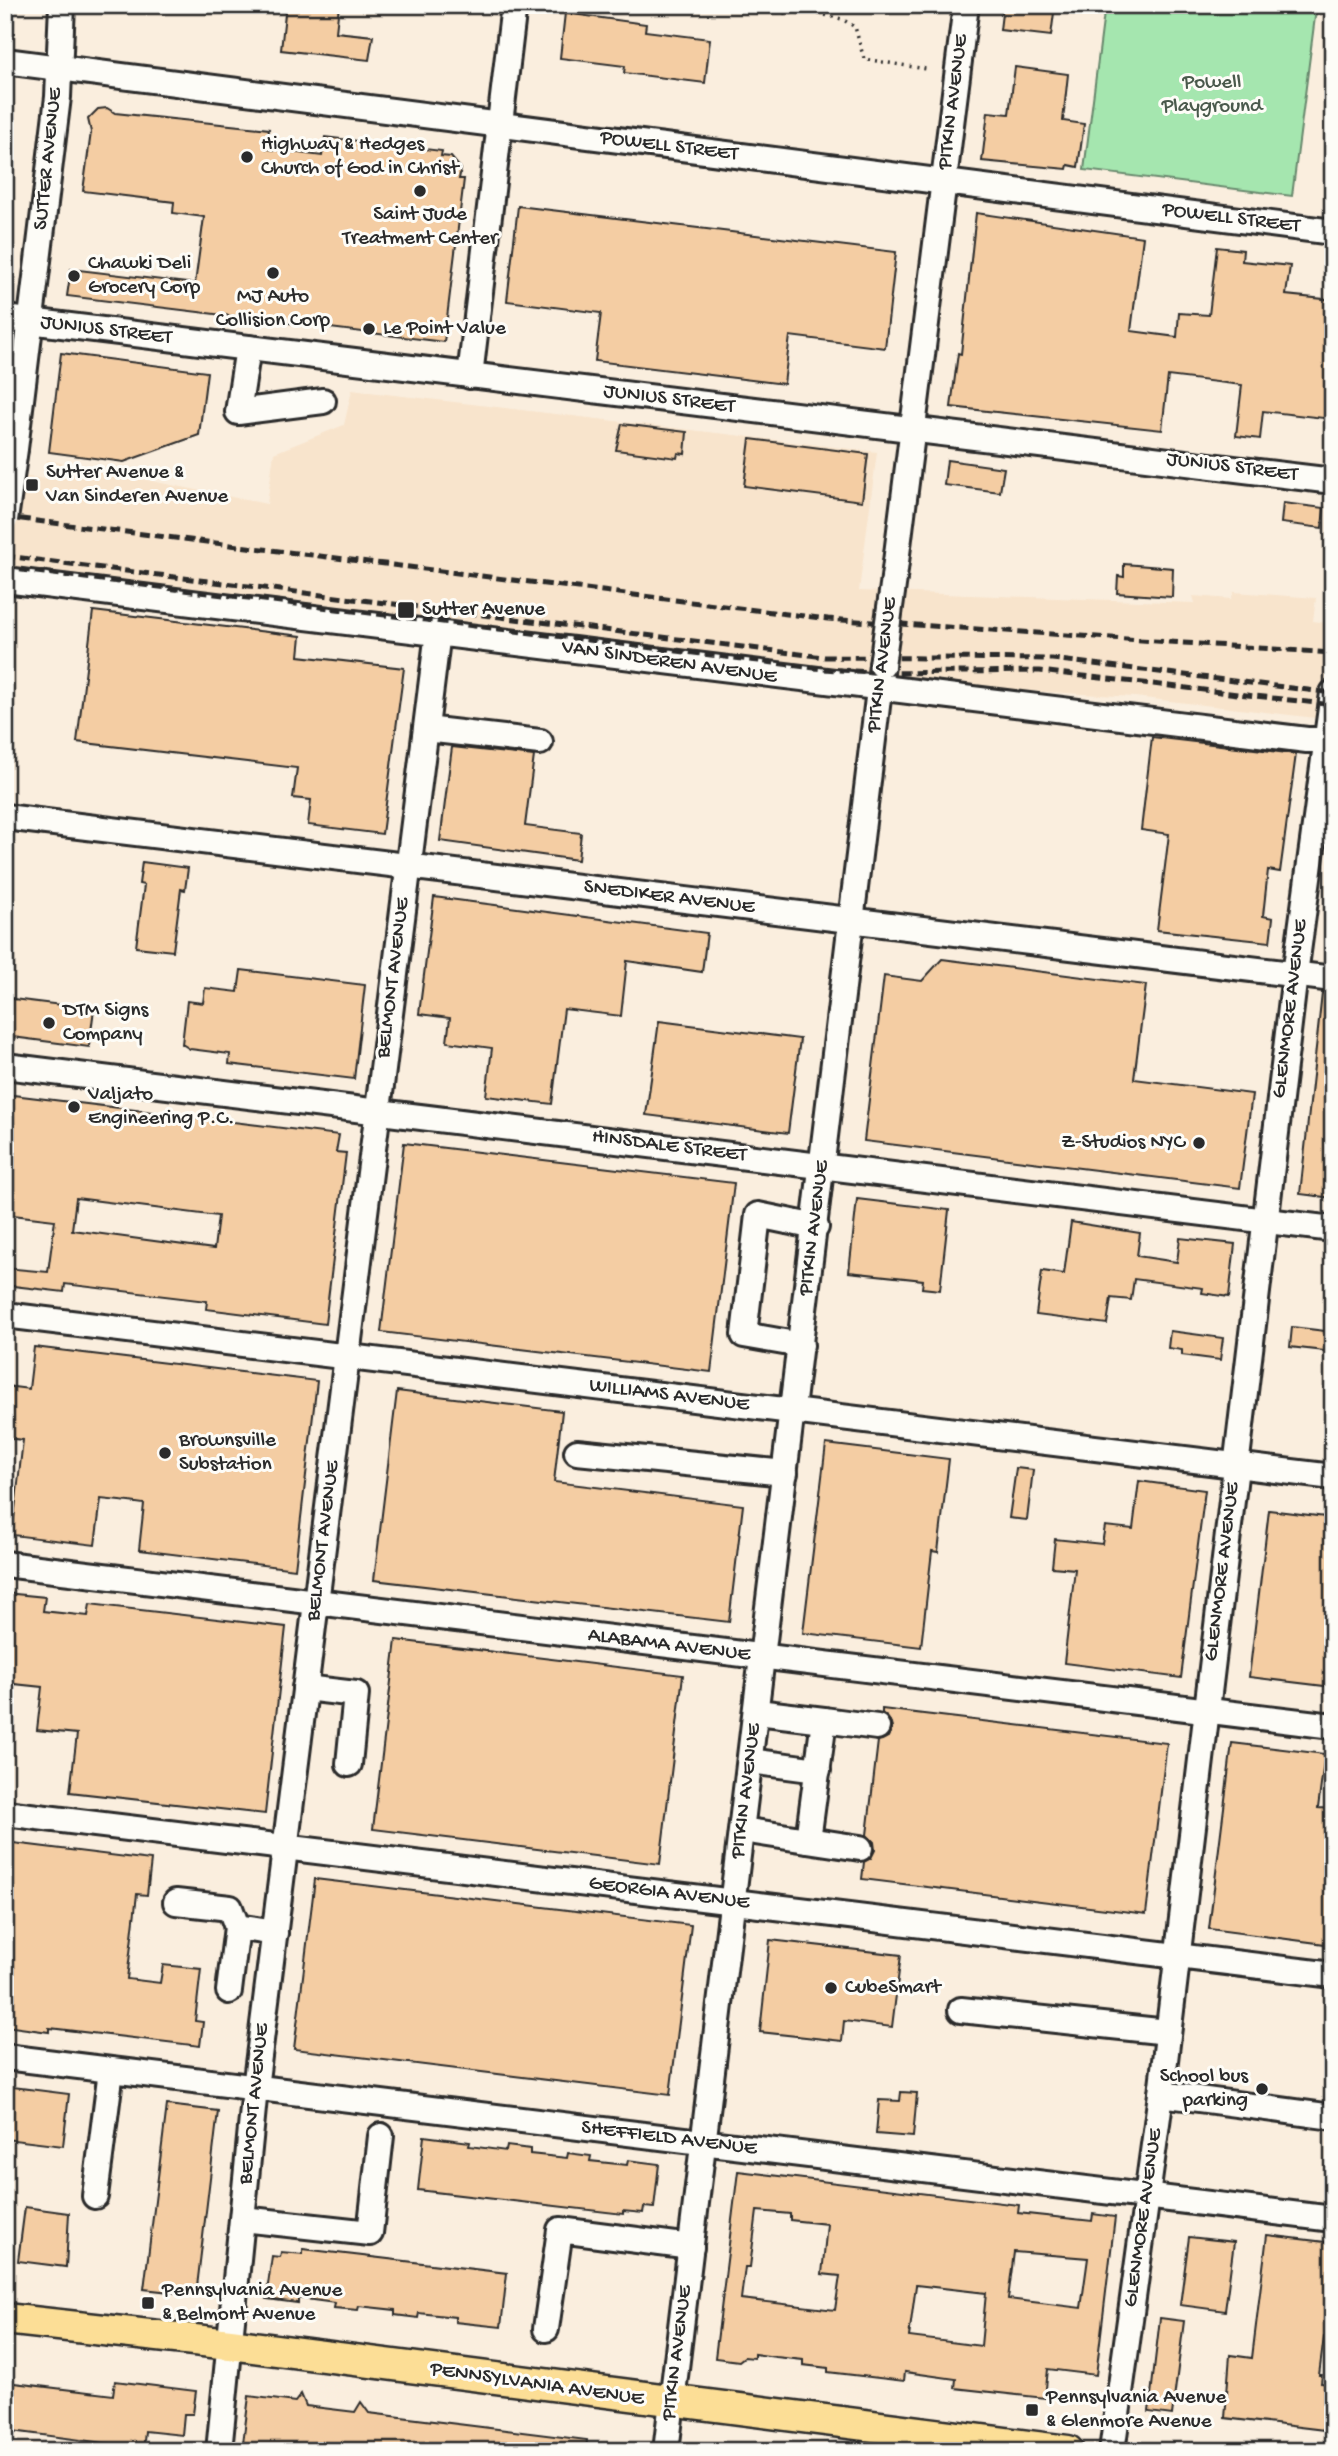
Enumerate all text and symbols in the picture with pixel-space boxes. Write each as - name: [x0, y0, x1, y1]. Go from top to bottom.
- street label: PITKIN AVENUE: [933, 32, 975, 172]
- park label: Powell Playground: [1161, 71, 1264, 120]
- street label: SUTTER AVENUE: [29, 86, 69, 231]
- street label: POWELL STREET: [598, 126, 740, 168]
- place label: Highway & Hedges Church of God in Christ: [261, 133, 461, 182]
- marker: Highway & Hedges Church of God in Christ: [239, 149, 255, 165]
- marker: Saint Jude Treatment Center: [412, 183, 428, 199]
- street label: POWELL STREET: [1160, 198, 1302, 240]
- place label: Saint Jude Treatment Center: [342, 203, 499, 252]
- place label: Chawki Deli Grocery Corp: [88, 252, 201, 301]
- marker: MJ Auto Collision Corp: [265, 265, 281, 281]
- marker: Chawki Deli Grocery Corp: [66, 268, 82, 284]
- place label: MJ Auto Collision Corp: [216, 285, 331, 334]
- street label: JUNIUS STREET: [39, 311, 174, 352]
- place label: Le Point Value: [383, 317, 507, 342]
- marker: Le Point Value: [361, 321, 377, 337]
- street label: JUNIUS STREET: [602, 380, 737, 421]
- street label: JUNIUS STREET: [1165, 448, 1300, 489]
- place label: Sutter Avenue & Van Sinderen Avenue: [45, 461, 229, 510]
- marker: Sutter Avenue & Van Sinderen Avenue: [24, 477, 40, 493]
- street label: PITKIN AVENUE: [862, 595, 904, 735]
- place label: Sutter Avenue: [422, 598, 546, 623]
- marker: Sutter Avenue: [396, 600, 416, 620]
- street label: VAN SINDEREN AVENUE: [559, 635, 779, 691]
- street label: SNEDIKER AVENUE: [582, 875, 757, 921]
- street label: BELMONT AVENUE: [372, 895, 416, 1061]
- street label: GLENMORE AVENUE: [1268, 917, 1314, 1100]
- place label: DTM Signs Company: [61, 999, 150, 1048]
- marker: DTM Signs Company: [41, 1015, 57, 1031]
- place label: Valjato Engineering P.C.: [87, 1083, 234, 1132]
- marker: Valjato Engineering P.C.: [66, 1099, 82, 1115]
- street label: HINSDALE STREET: [590, 1125, 749, 1169]
- place label: Z-Studios NYC: [1061, 1131, 1187, 1156]
- marker: Z-Studios NYC: [1191, 1135, 1207, 1151]
- street label: PITKIN AVENUE: [794, 1158, 836, 1298]
- street label: WILLIAMS AVENUE: [588, 1374, 751, 1418]
- place label: Brownsville Substation: [178, 1429, 277, 1478]
- marker: Brownsville Substation: [157, 1445, 173, 1461]
- street label: BELMONT AVENUE: [302, 1458, 346, 1624]
- street label: GLENMORE AVENUE: [1200, 1480, 1246, 1663]
- street label: ALABAMA AVENUE: [586, 1624, 753, 1668]
- street label: PITKIN AVENUE: [726, 1721, 768, 1861]
- street label: GEORGIA AVENUE: [587, 1872, 752, 1916]
- place label: CubeSmart: [845, 1976, 943, 2001]
- marker: CubeSmart: [823, 1980, 839, 1996]
- street label: BELMONT AVENUE: [234, 2021, 276, 2187]
- place label: School bus parking: [1160, 2065, 1249, 2114]
- marker: School bus parking: [1254, 2081, 1270, 2097]
- street label: SHEFFIELD AVENUE: [580, 2116, 759, 2162]
- street label: GLENMORE AVENUE: [1119, 2126, 1169, 2309]
- place label: Pennsylvania Avenue & Belmont Avenue: [161, 2279, 343, 2328]
- street label: PITKIN AVENUE: [657, 2283, 699, 2423]
- marker: Pennsylvania Avenue & Belmont Avenue: [140, 2295, 156, 2311]
- street label: PENNSYLVANIA AVENUE: [428, 2357, 646, 2413]
- place label: Pennsylvania Avenue & Glenmore Avenue: [1045, 2386, 1227, 2435]
- marker: Pennsylvania Avenue & Glenmore Avenue: [1024, 2402, 1040, 2418]

